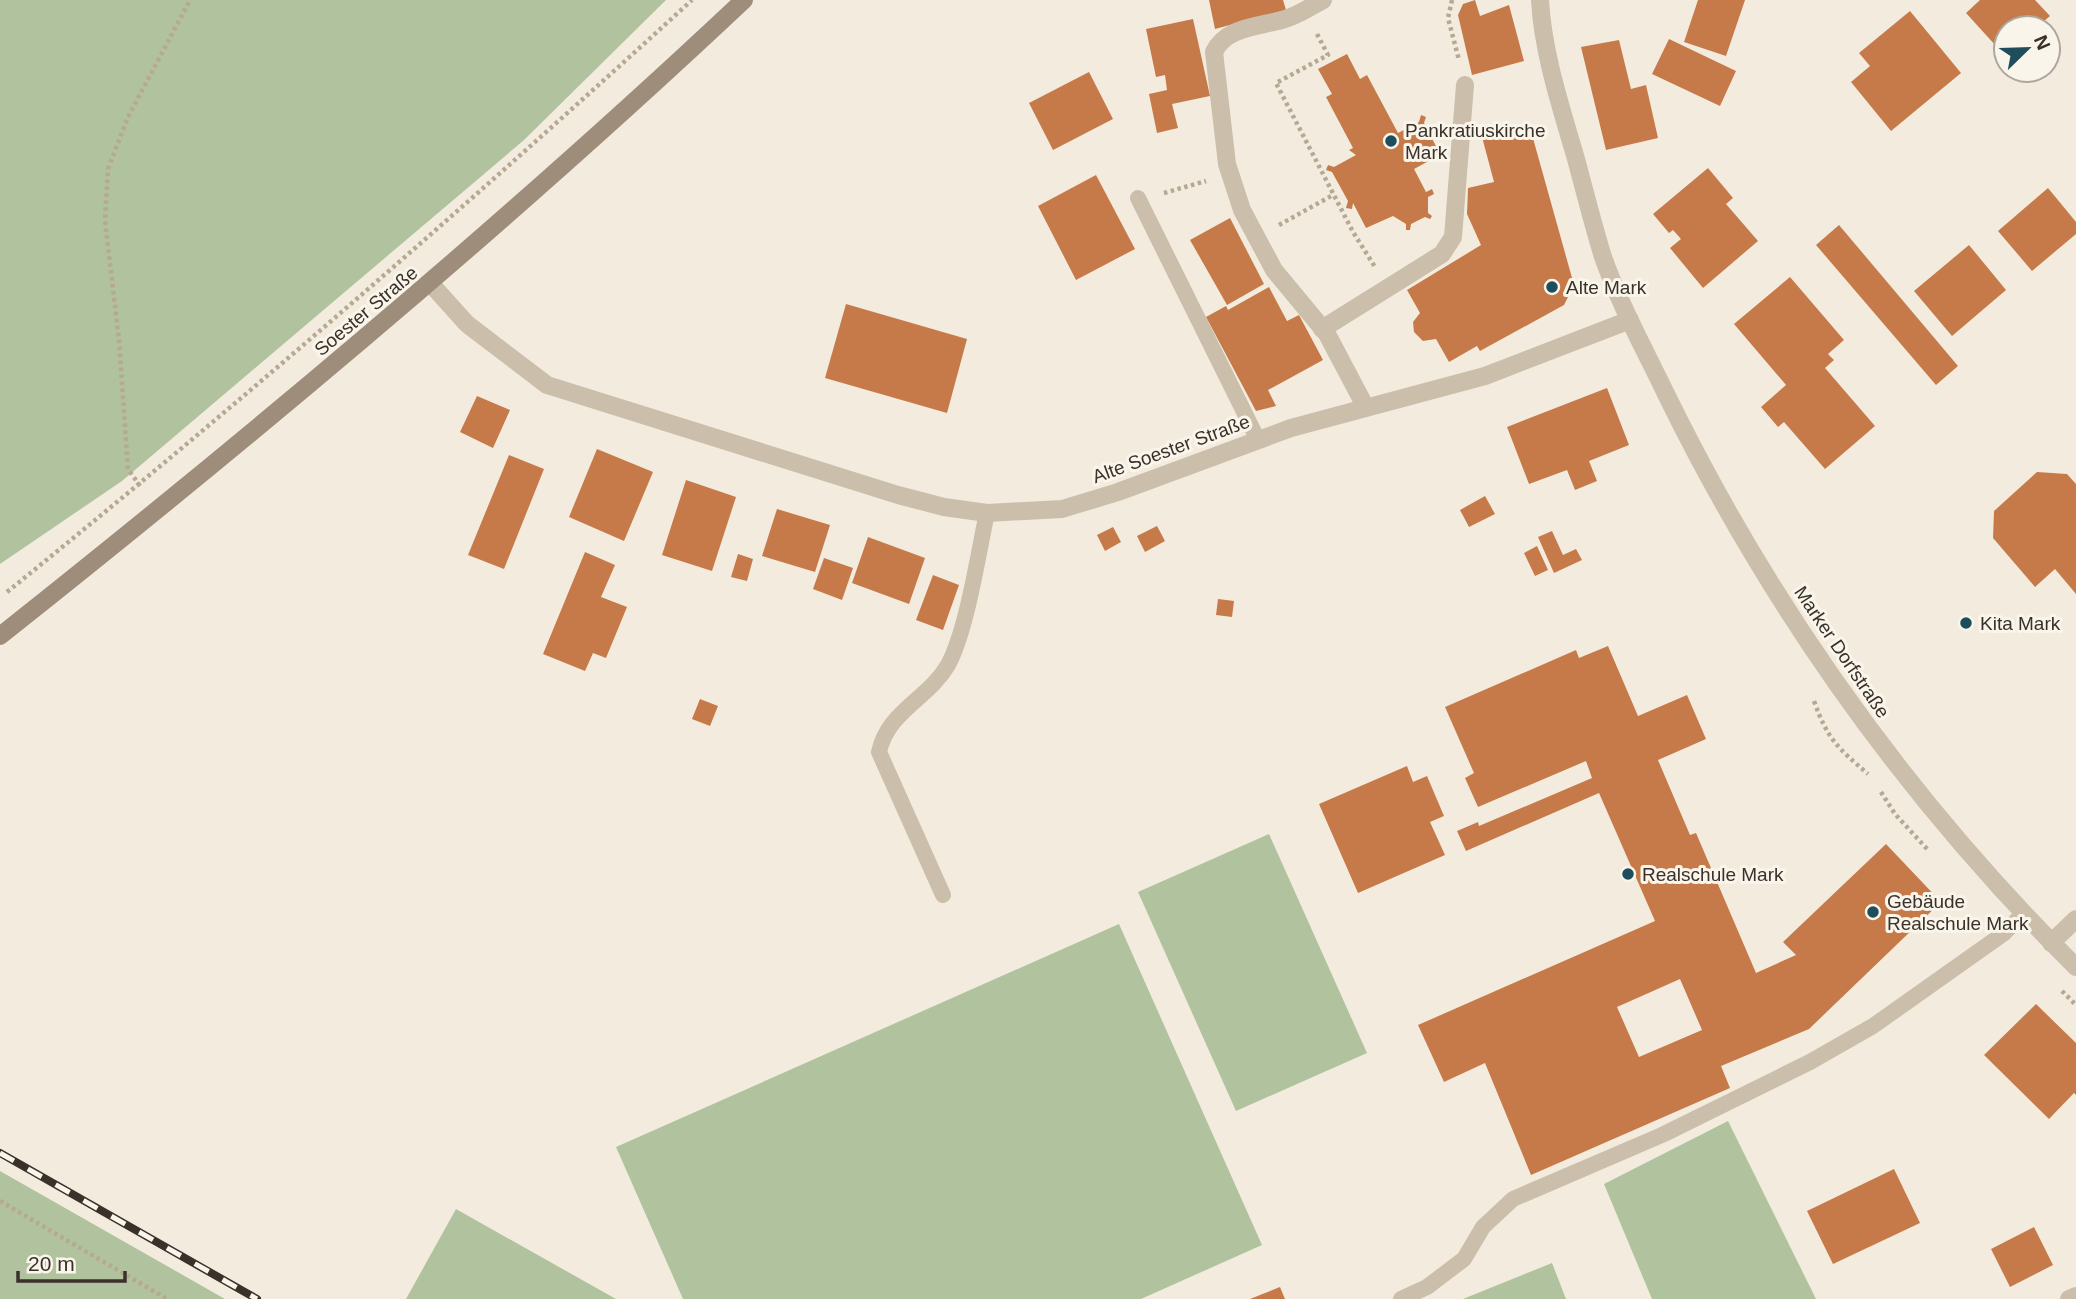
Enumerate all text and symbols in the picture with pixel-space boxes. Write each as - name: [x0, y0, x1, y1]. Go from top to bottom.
- north arrow: [1992, 14, 2062, 84]
- text: N: [2030, 32, 2055, 53]
- place label: Pankratiuskirche Mark: [1405, 120, 1545, 163]
- marker: Pankratiuskirche Mark: [1383, 133, 1399, 149]
- street label: Soester Straße: [310, 262, 422, 360]
- place label: Alte Mark: [1566, 277, 1647, 298]
- marker: Alte Mark: [1544, 279, 1560, 295]
- street label: Alte Soester Straße: [1090, 411, 1252, 487]
- street label: Marker Dorfstraße: [1790, 582, 1894, 722]
- place label: Kita Mark: [1980, 613, 2061, 634]
- marker: Kita Mark: [1958, 615, 1974, 631]
- place label: Realschule Mark: [1642, 864, 1784, 885]
- marker: Realschule Mark: [1620, 866, 1636, 882]
- place label: Gebäude Realschule Mark: [1887, 891, 2029, 934]
- marker: Gebäude Realschule Mark: [1865, 904, 1881, 920]
- scale bar: [18, 1240, 124, 1284]
- text: 20 m: [28, 1252, 75, 1275]

